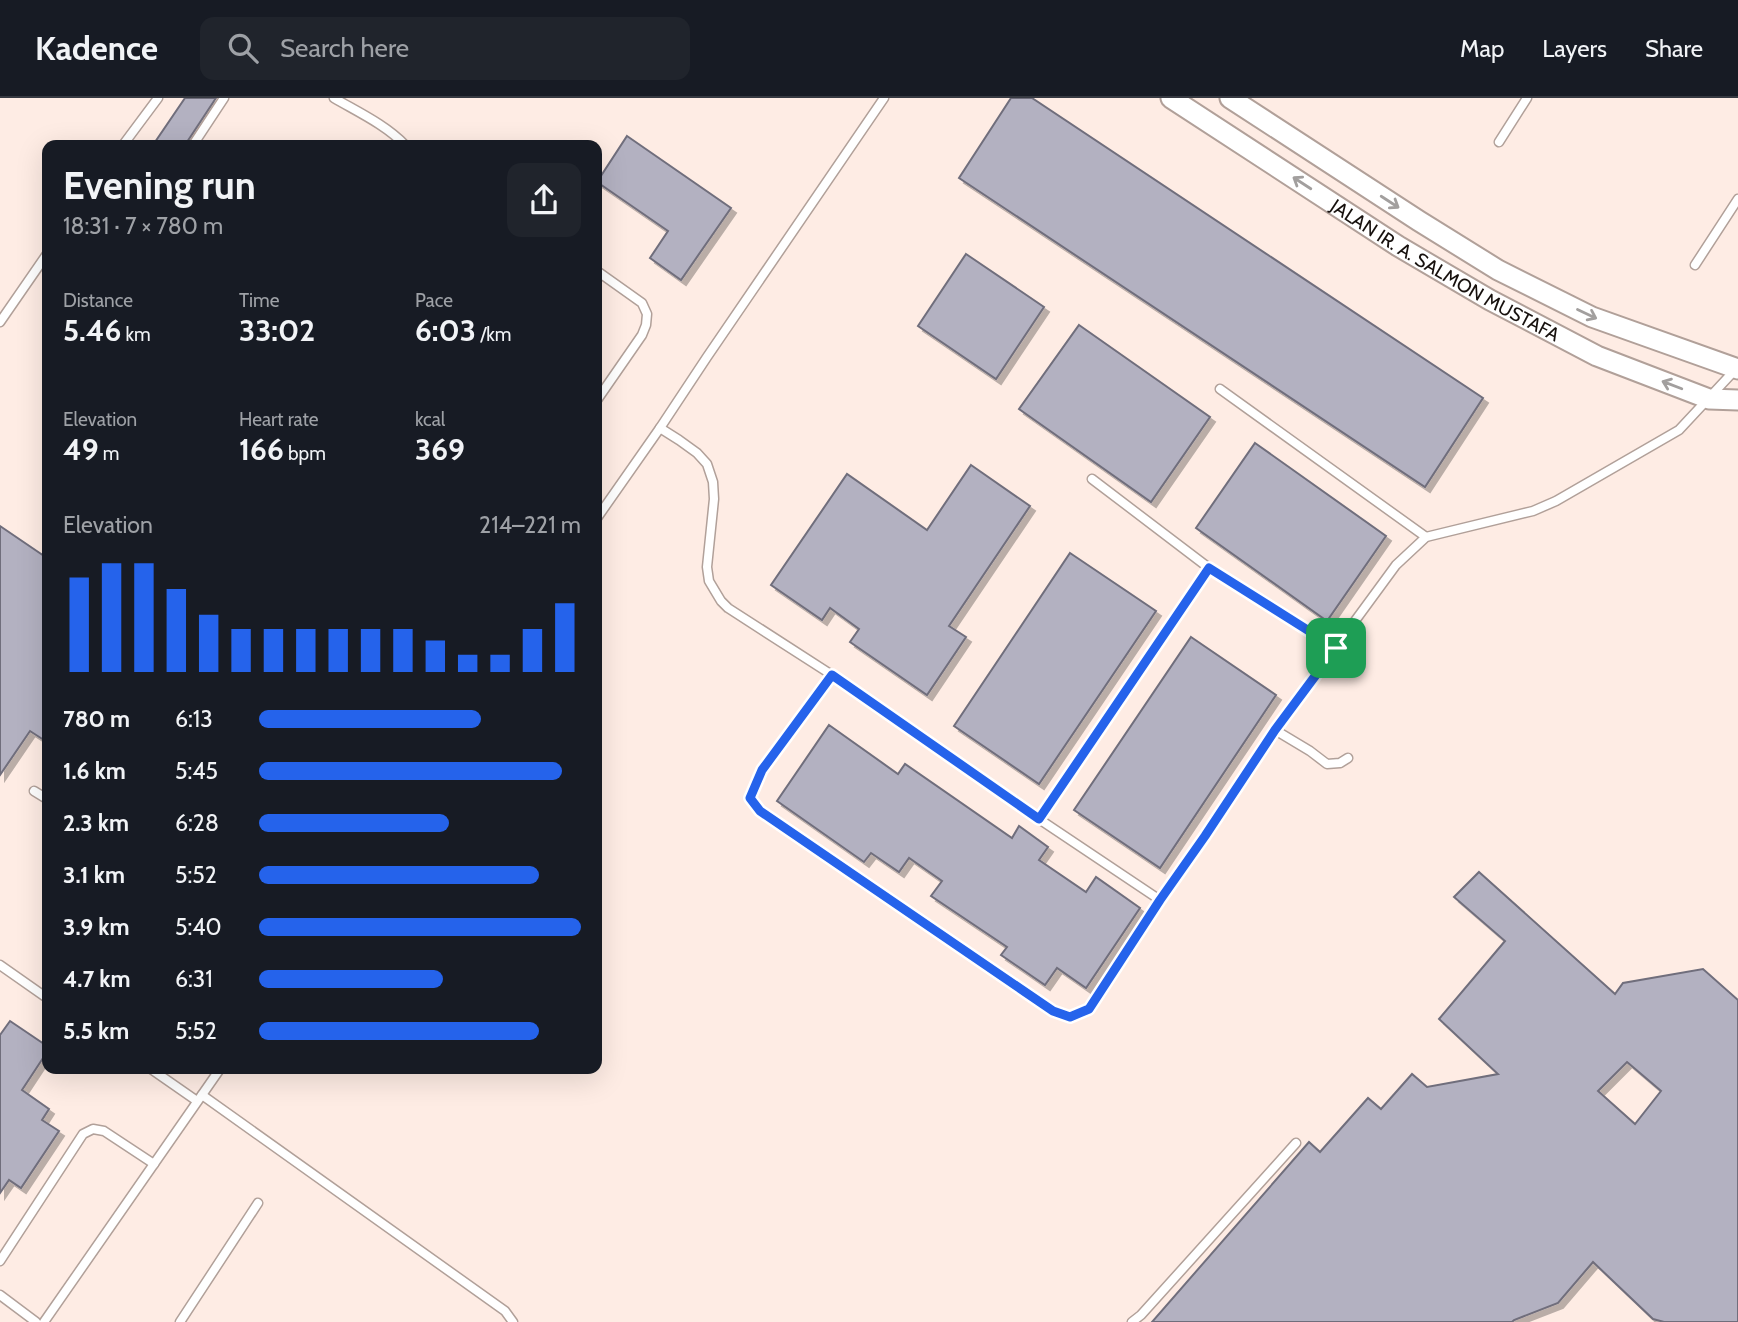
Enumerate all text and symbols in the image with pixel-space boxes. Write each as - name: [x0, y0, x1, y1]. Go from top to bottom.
- search box: [200, 17, 690, 80]
- text: Kadence: [35, 28, 158, 68]
- icon: search: [224, 29, 262, 67]
- text: Search here: [280, 32, 409, 64]
- text: Map: [1460, 34, 1504, 63]
- text: Layers: [1542, 34, 1607, 63]
- text: Share: [1645, 34, 1703, 63]
- text: Evening run: [63, 162, 256, 209]
- button: share: [507, 163, 581, 237]
- one-way arrow: [1292, 175, 1312, 189]
- street label: JALAN IR. A. SALMON MUSTAFA: [1325, 194, 1564, 347]
- one-way arrow: [1379, 196, 1399, 210]
- text: 18:31 · 7 × 780 m: [63, 212, 223, 240]
- text: Distance: [63, 289, 133, 312]
- text: Time: [239, 289, 279, 312]
- text: Pace: [415, 289, 453, 312]
- one-way arrow: [1576, 308, 1597, 322]
- text: 5.46: [63, 312, 121, 349]
- text: 33:02: [239, 312, 315, 349]
- text: 6:03: [415, 312, 476, 349]
- text: km: [121, 323, 151, 346]
- text: /km: [476, 323, 511, 346]
- one-way arrow: [1662, 378, 1684, 390]
- text: Elevation: [63, 408, 137, 431]
- text: Heart rate: [239, 408, 319, 431]
- text: kcal: [415, 408, 445, 431]
- text: 49: [63, 431, 99, 468]
- text: 166: [239, 431, 284, 468]
- text: 369: [415, 431, 465, 468]
- text: m: [99, 442, 119, 465]
- text: bpm: [284, 442, 326, 465]
- text: Elevation: [63, 511, 153, 539]
- text: 214–221 m: [479, 511, 581, 539]
- pin: [1306, 618, 1366, 678]
- icon: arrive: [1317, 629, 1355, 667]
- text: 780 m: [63, 705, 130, 733]
- text: 6:13: [175, 705, 213, 733]
- text: 1.6 km: [63, 757, 126, 785]
- text: 5:45: [175, 757, 218, 785]
- text: 2.3 km: [63, 809, 129, 837]
- text: 6:28: [175, 809, 219, 837]
- text: 3.1 km: [63, 861, 125, 889]
- text: 5:52: [175, 861, 217, 889]
- text: 3.9 km: [63, 913, 129, 941]
- text: 5:40: [175, 913, 222, 941]
- text: 4.7 km: [63, 965, 130, 993]
- text: 6:31: [175, 965, 213, 993]
- text: 5.5 km: [63, 1017, 129, 1045]
- text: 5:52: [175, 1017, 217, 1045]

